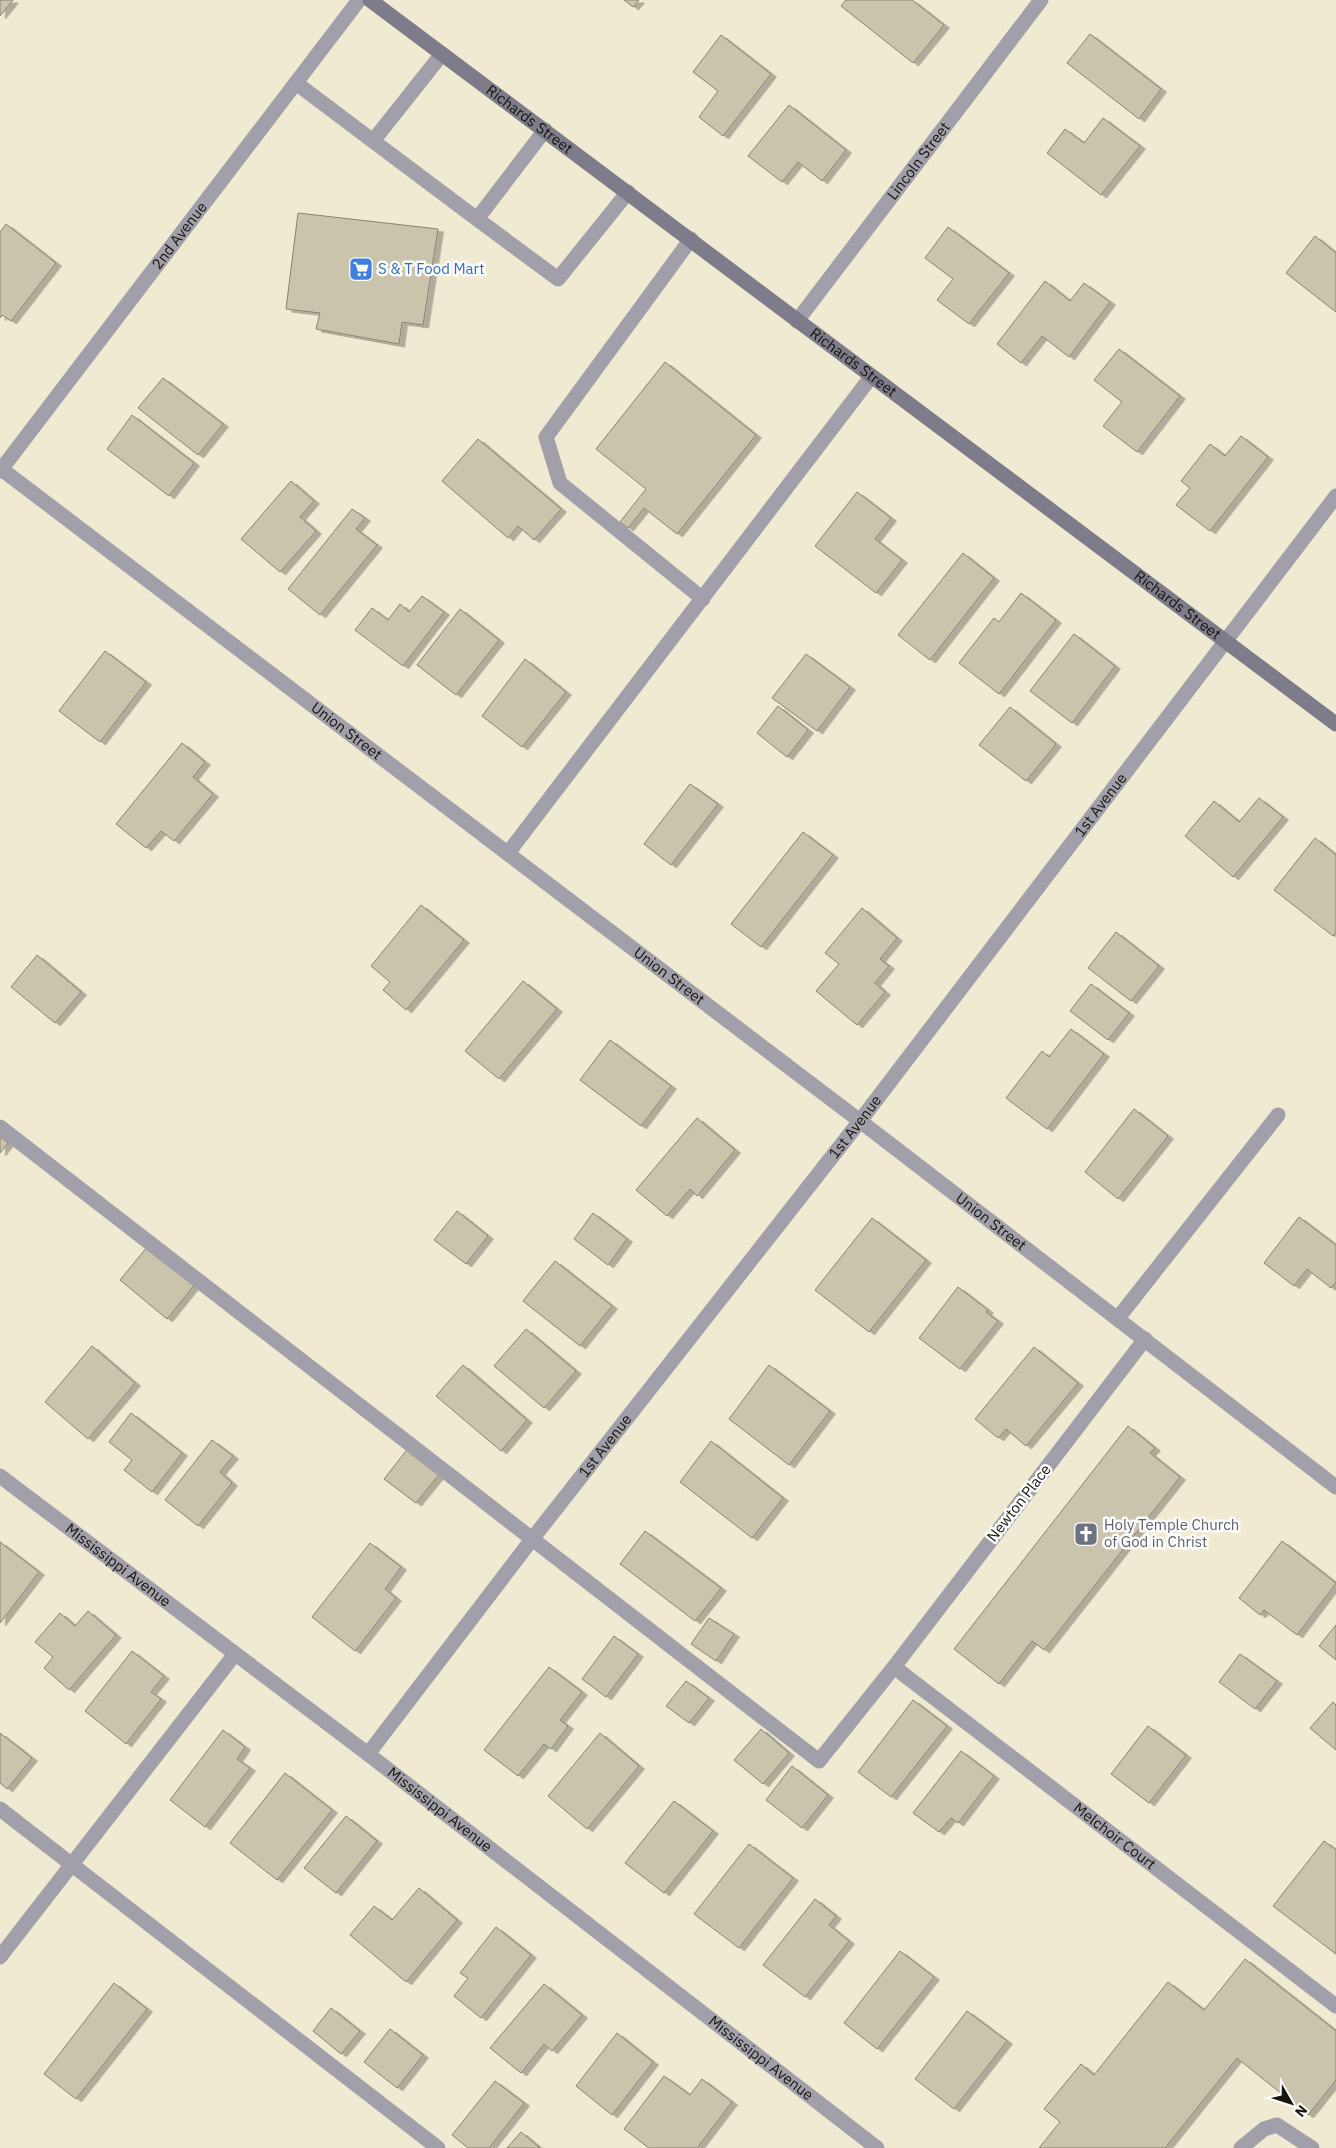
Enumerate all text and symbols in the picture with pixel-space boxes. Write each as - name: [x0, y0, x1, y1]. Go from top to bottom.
- street label: Richards Street: [482, 80, 577, 158]
- street label: Lincoln Street: [883, 118, 954, 203]
- street label: 2nd Avenue: [147, 198, 211, 273]
- supermarket icon: S & T Food Mart: [348, 256, 374, 282]
- place label: S & T Food Mart: [378, 259, 484, 278]
- street label: Richards Street: [806, 323, 901, 401]
- street label: Richards Street: [1131, 566, 1225, 643]
- street label: Union Street: [307, 698, 386, 764]
- street label: 1st Avenue: [1070, 769, 1131, 840]
- street label: Union Street: [630, 943, 709, 1009]
- street label: 1st Avenue: [824, 1091, 885, 1162]
- street label: Union Street: [952, 1188, 1030, 1254]
- street label: 1st Avenue: [574, 1410, 636, 1481]
- street label: Newton Place: [983, 1460, 1055, 1545]
- place label: Holy Temple Church of God in Christ: [1104, 1515, 1239, 1551]
- street label: Mississippi Avenue: [62, 1519, 175, 1611]
- church icon: Holy Temple Church of God in Christ: [1073, 1521, 1099, 1547]
- street label: Mississippi Avenue: [384, 1763, 496, 1856]
- street label: Melchoir Court: [1070, 1798, 1160, 1873]
- street label: Mississippi Avenue: [705, 2011, 817, 2104]
- north arrow: [1266, 2078, 1316, 2128]
- text: N: [1291, 2102, 1311, 2121]

